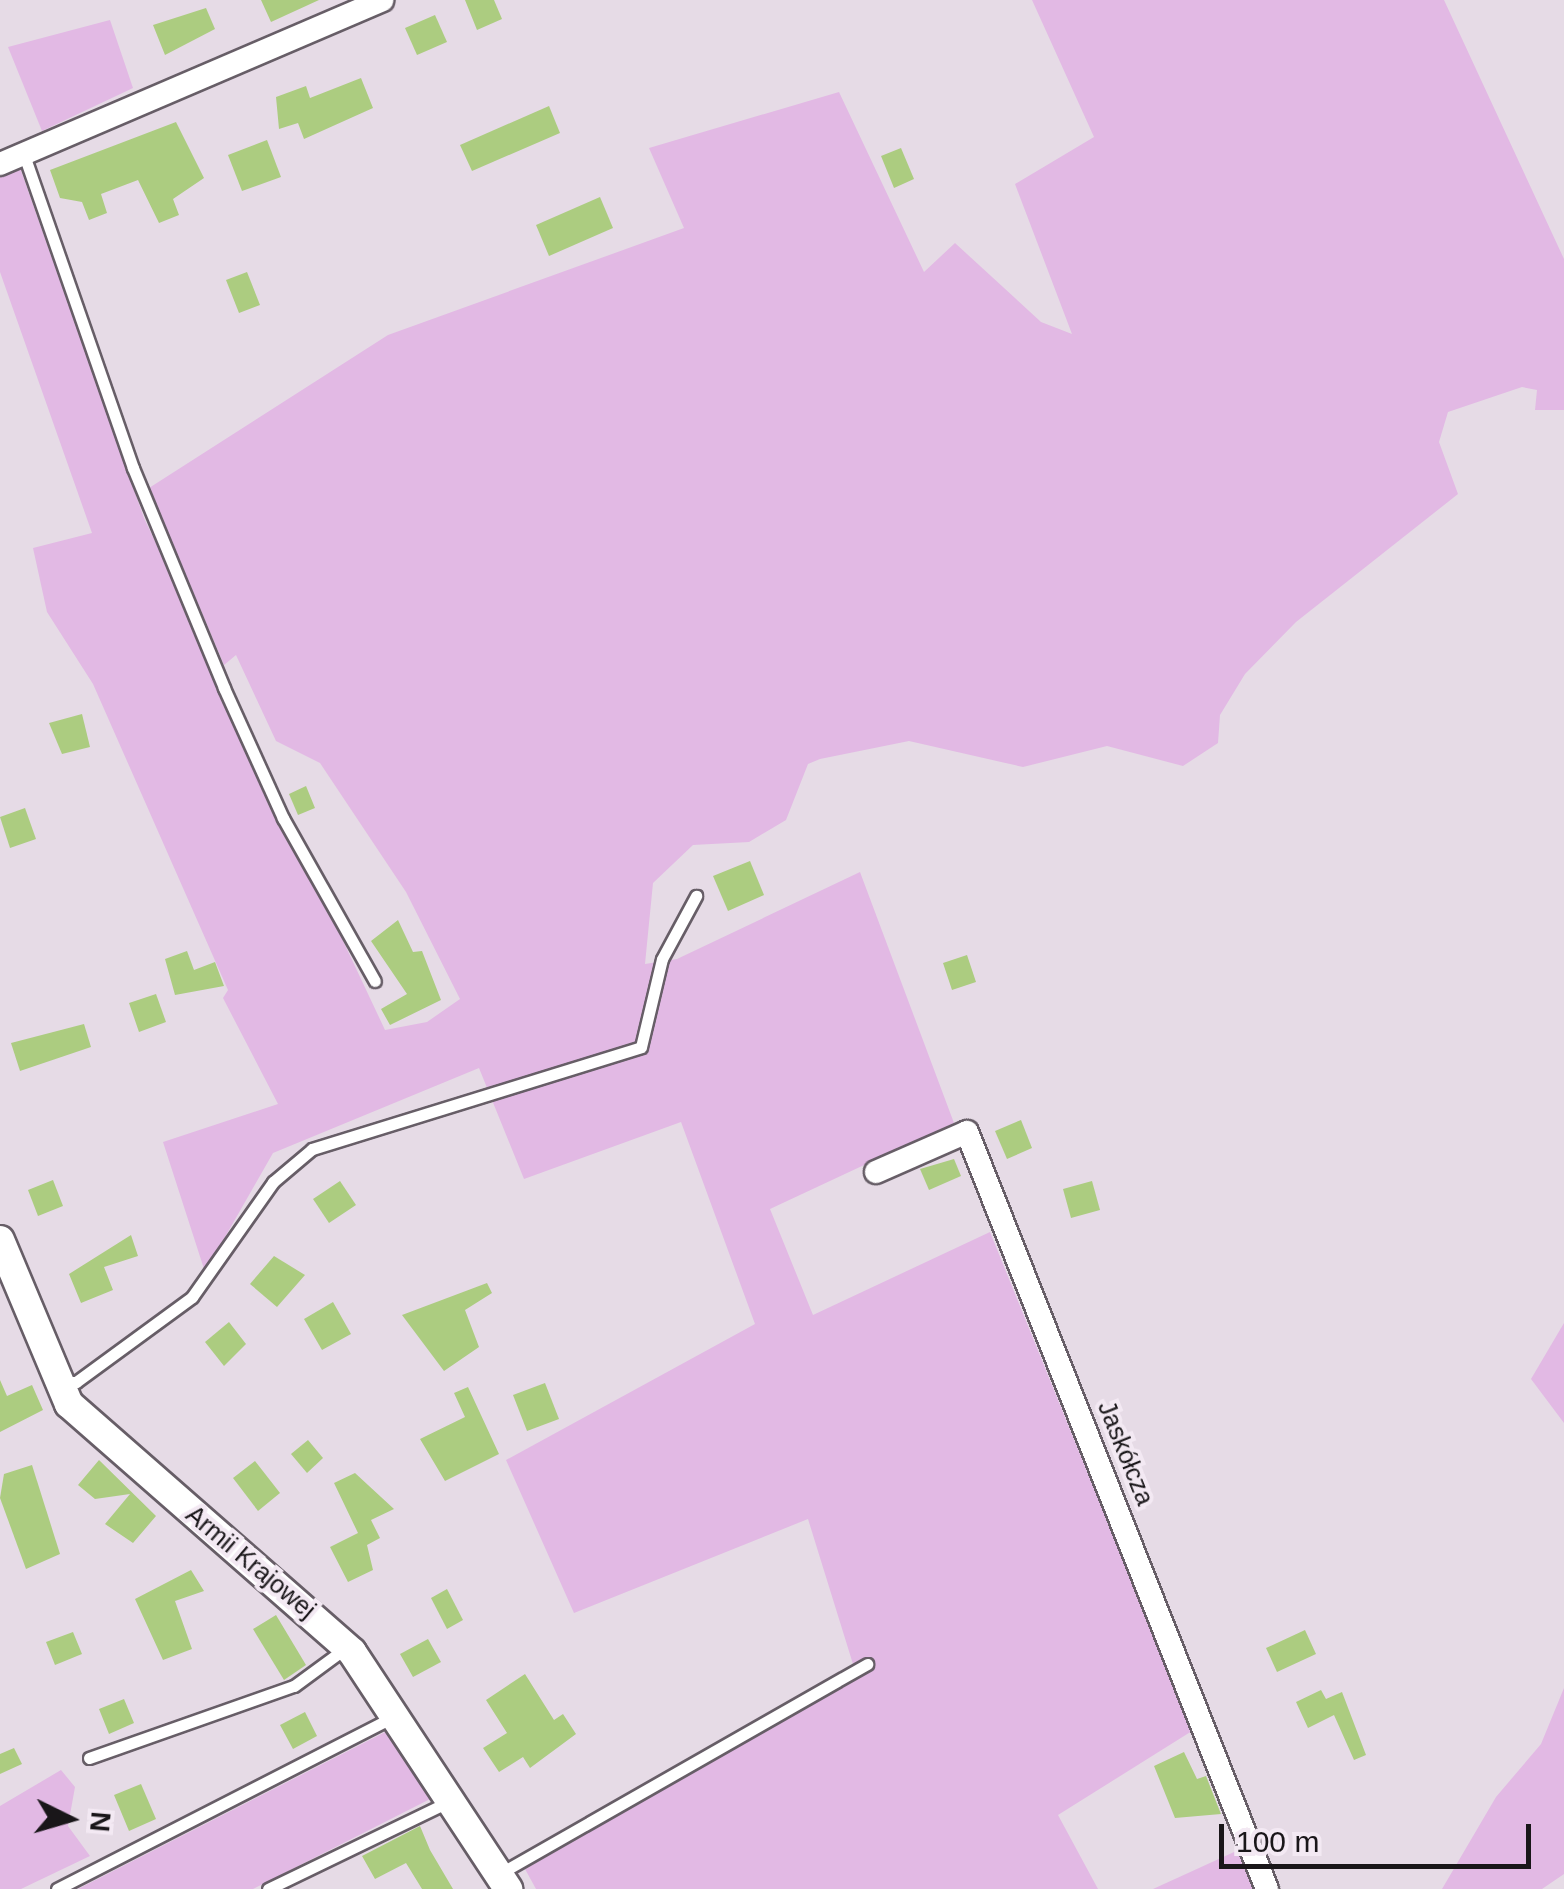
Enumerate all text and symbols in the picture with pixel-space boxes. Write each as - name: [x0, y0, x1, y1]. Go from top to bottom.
- street label: Jaskółcza: [1092, 1396, 1160, 1510]
- street label: Armii Krajowej: [180, 1499, 322, 1625]
- north arrow: [20, 1769, 120, 1869]
- scale bar: [1224, 1804, 1536, 1866]
- text: N: [84, 1810, 117, 1833]
- text: 100 m: [1236, 1825, 1319, 1858]

